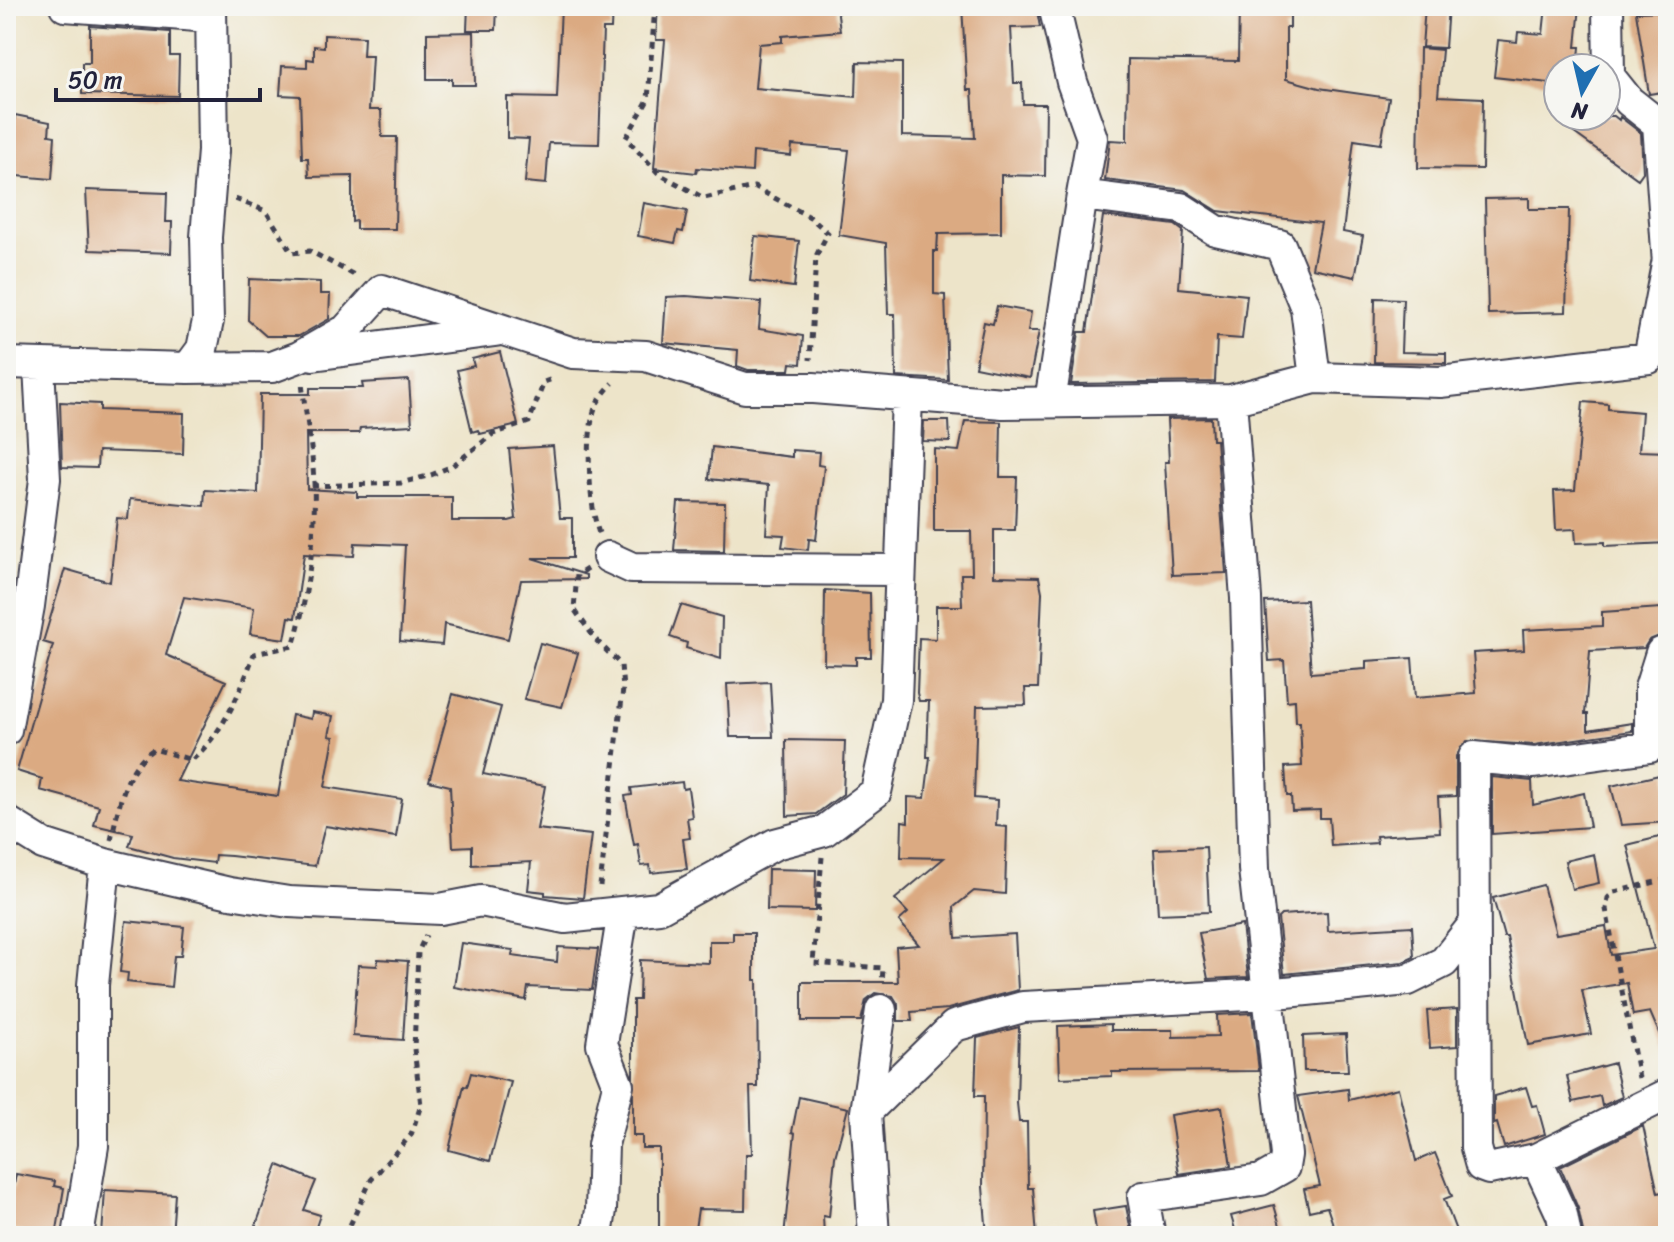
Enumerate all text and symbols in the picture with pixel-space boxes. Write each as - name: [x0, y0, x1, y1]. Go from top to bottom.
- scale bar: [56, 52, 260, 102]
- north arrow: [1542, 52, 1622, 132]
- text: 50 m: [68, 59, 123, 101]
- text: N: [1568, 91, 1591, 132]

